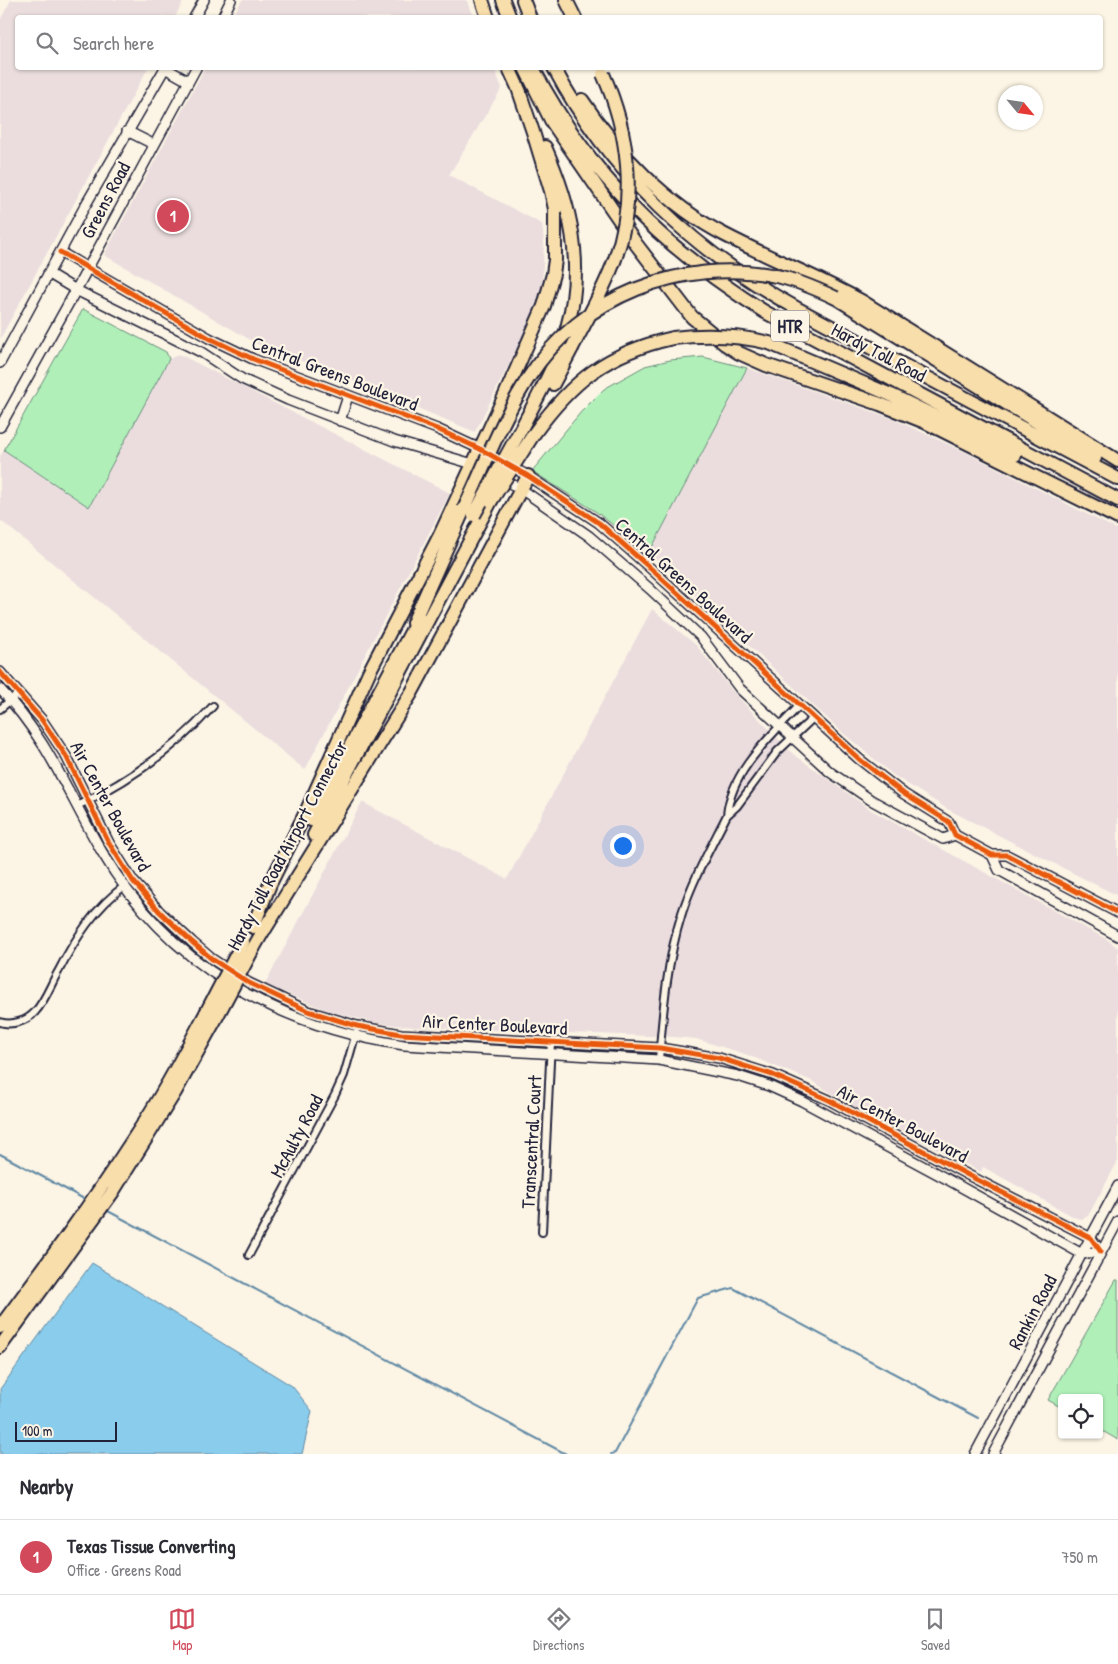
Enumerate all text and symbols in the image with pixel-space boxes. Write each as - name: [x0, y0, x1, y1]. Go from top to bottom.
- search box: [15, 15, 1103, 70]
- icon: search: [33, 29, 61, 57]
- text: Search here: [73, 30, 154, 56]
- north arrow: [998, 85, 1043, 130]
- street label: Greens Road: [74, 157, 136, 243]
- pin: 1: [157, 197, 189, 235]
- road number: HTR: [771, 310, 809, 342]
- street label: Hardy Toll Road: [827, 316, 931, 388]
- street label: Central Greens Boulevard: [248, 329, 423, 417]
- street label: Central Greens Boulevard: [610, 511, 759, 649]
- street label: Hardy Toll Road Airport Connector: [220, 735, 354, 955]
- street label: Air Center Boulevard: [65, 736, 158, 876]
- your location: [610, 833, 636, 859]
- street label: Air Center Boulevard: [422, 1007, 569, 1041]
- street label: Transcentral Court: [515, 1074, 547, 1209]
- street label: Air Center Boulevard: [833, 1078, 974, 1169]
- street label: McAulty Road: [263, 1089, 329, 1182]
- street label: Rankin Road: [1002, 1270, 1063, 1354]
- map controls: [1058, 1394, 1103, 1439]
- button: locate: [1058, 1394, 1103, 1439]
- scale bar: [15, 1419, 118, 1442]
- text: 100 m: [22, 1421, 52, 1440]
- text: Nearby: [20, 1472, 73, 1501]
- text: Texas Tissue Converting: [67, 1533, 235, 1559]
- text: 1: [33, 1546, 39, 1568]
- text: 750 m: [1062, 1546, 1098, 1568]
- text: Office · Greens Road: [67, 1559, 181, 1581]
- tab: Map: [168, 1605, 196, 1654]
- tab: Directions: [533, 1605, 584, 1654]
- tab: Saved: [921, 1605, 950, 1654]

